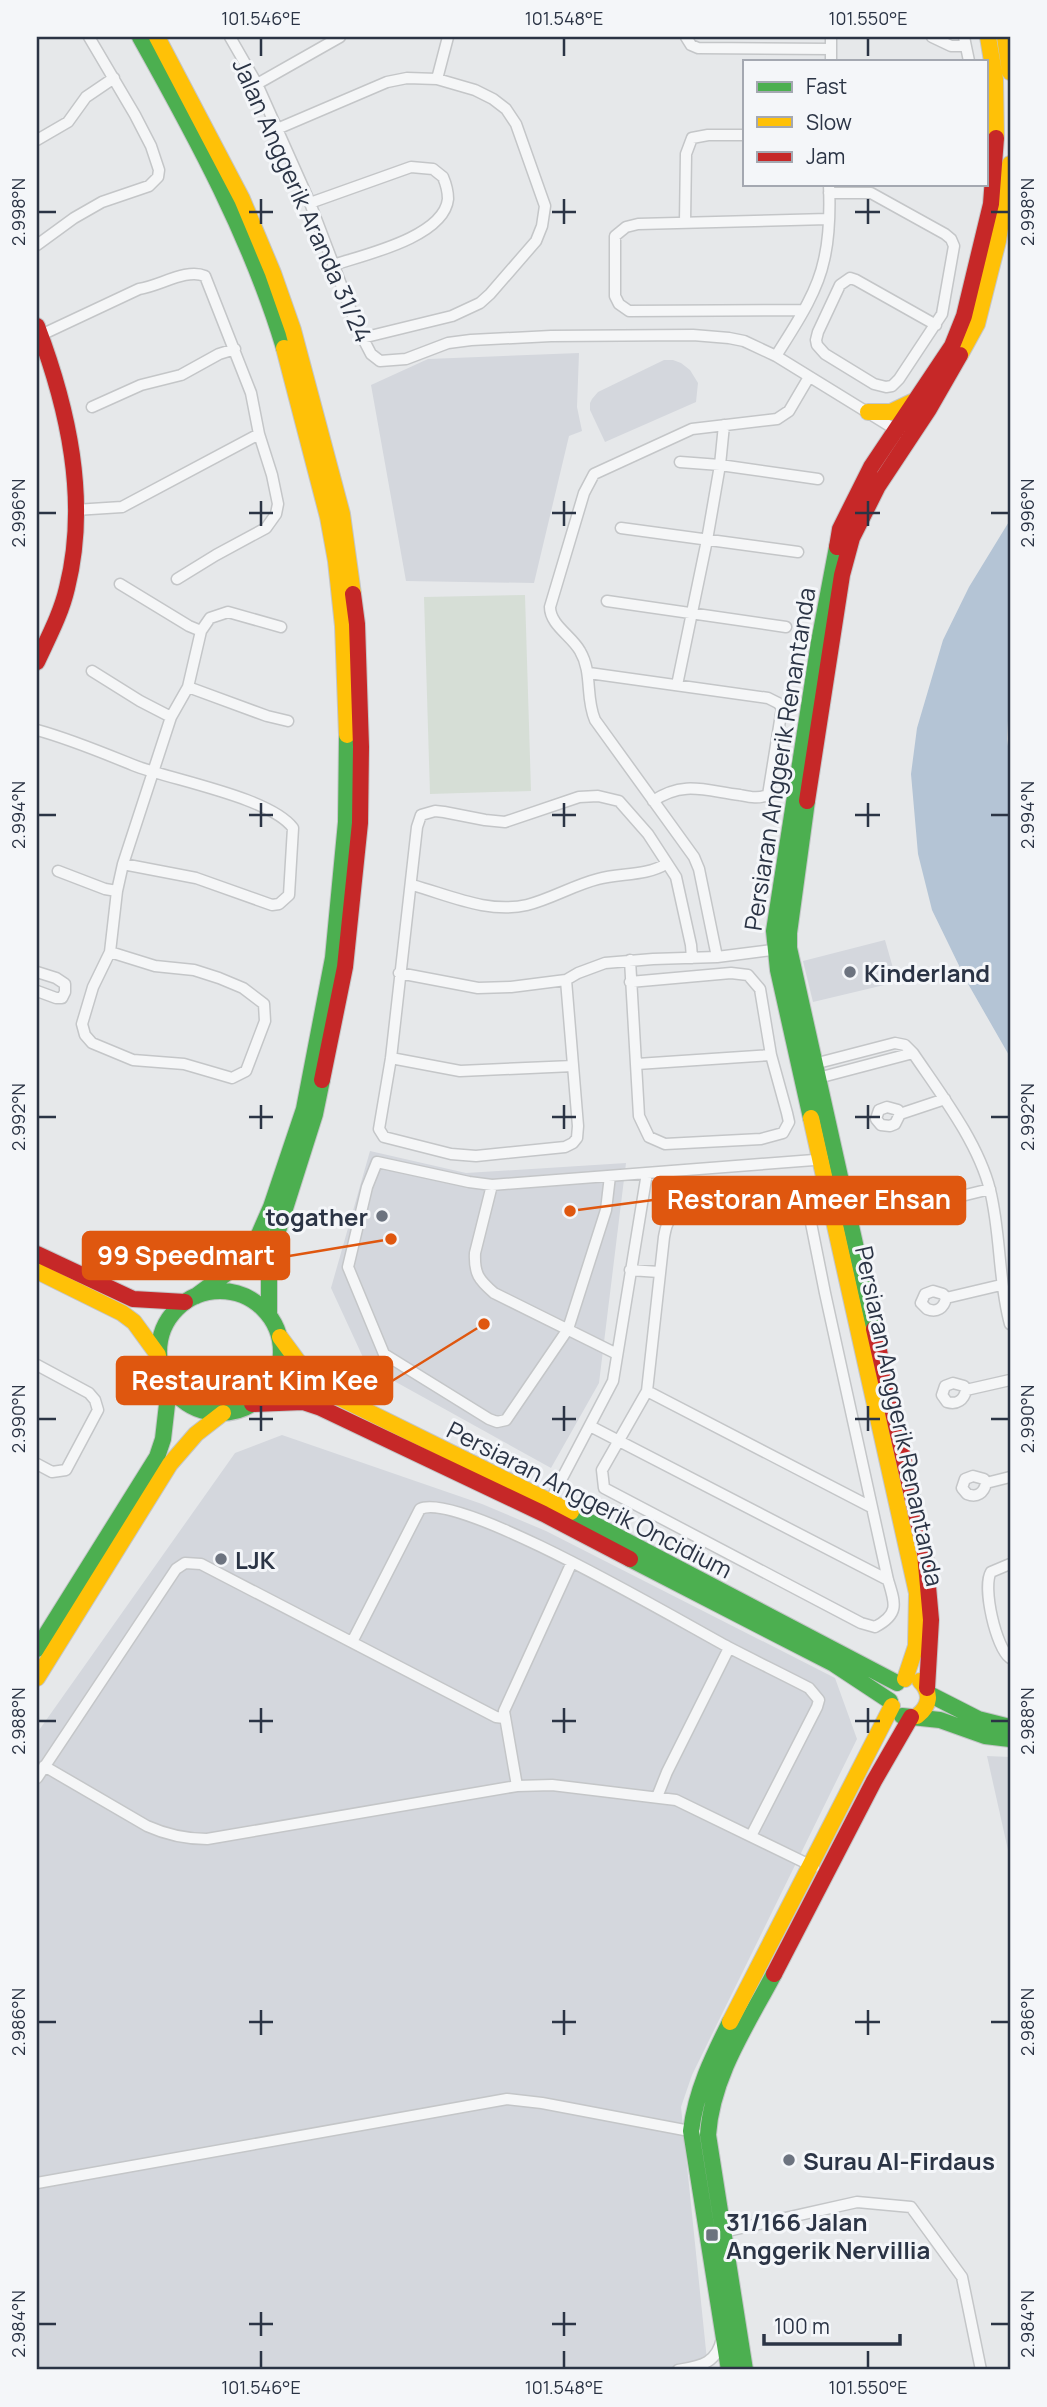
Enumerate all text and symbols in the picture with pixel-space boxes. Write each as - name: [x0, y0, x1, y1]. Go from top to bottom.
- text: 101.546°E: [221, 6, 301, 30]
- text: 101.548°E: [525, 6, 603, 30]
- text: 101.550°E: [829, 6, 908, 30]
- street label: Jalan Anggerik Aranda 31/24: [225, 53, 381, 347]
- legend: [743, 60, 988, 186]
- text: Fast: [806, 72, 847, 100]
- text: Slow: [806, 108, 852, 136]
- text: Jam: [806, 142, 845, 170]
- text: 2.998°N: [6, 178, 30, 246]
- text: 2.998°N: [1015, 178, 1039, 246]
- text: 2.996°N: [6, 479, 30, 547]
- text: 2.996°N: [1015, 479, 1039, 547]
- street label: Persiaran Anggerik Renantanda: [736, 585, 822, 933]
- text: 2.994°N: [6, 781, 30, 849]
- text: 2.994°N: [1015, 781, 1039, 849]
- place label: Kinderland: [864, 956, 990, 989]
- marker: Kinderland: [842, 964, 858, 980]
- text: 2.992°N: [6, 1083, 30, 1151]
- text: 2.992°N: [1015, 1083, 1039, 1151]
- callout: Restoran Ameer Ehsan: [653, 1177, 965, 1224]
- text: Restoran Ameer Ehsan: [667, 1181, 951, 1217]
- place label: togather: [265, 1200, 368, 1233]
- marker: togather: [374, 1208, 390, 1224]
- callout: 99 Speedmart: [83, 1232, 289, 1279]
- text: 99 Speedmart: [97, 1237, 275, 1273]
- street label: Persiaran Anggerik Renantanda: [848, 1243, 952, 1589]
- callout: Restaurant Kim Kee: [117, 1357, 392, 1404]
- text: Restaurant Kim Kee: [132, 1362, 378, 1398]
- text: 2.990°N: [6, 1385, 30, 1453]
- text: 2.990°N: [1015, 1385, 1039, 1453]
- street label: Persiaran Anggerik Oncidium: [442, 1413, 738, 1585]
- place label: LJK: [235, 1543, 276, 1576]
- marker: LJK: [213, 1551, 229, 1567]
- text: 2.988°N: [6, 1687, 30, 1755]
- text: 2.988°N: [1015, 1687, 1039, 1755]
- text: 2.986°N: [6, 1988, 30, 2056]
- text: 2.986°N: [1015, 1988, 1039, 2056]
- place label: Surau Al-Firdaus: [803, 2144, 995, 2177]
- marker: Surau Al-Firdaus: [781, 2152, 797, 2168]
- place label: 31/166 Jalan Anggerik Nervillia: [726, 2205, 930, 2266]
- marker: 31/166 Jalan Anggerik Nervillia: [704, 2227, 720, 2243]
- text: 2.984°N: [6, 2290, 30, 2358]
- text: 2.984°N: [1015, 2290, 1039, 2358]
- scale bar: [764, 2302, 900, 2346]
- text: 100 m: [774, 2312, 830, 2340]
- text: 101.546°E: [221, 2375, 301, 2399]
- text: 101.548°E: [525, 2375, 603, 2399]
- text: 101.550°E: [829, 2375, 908, 2399]

